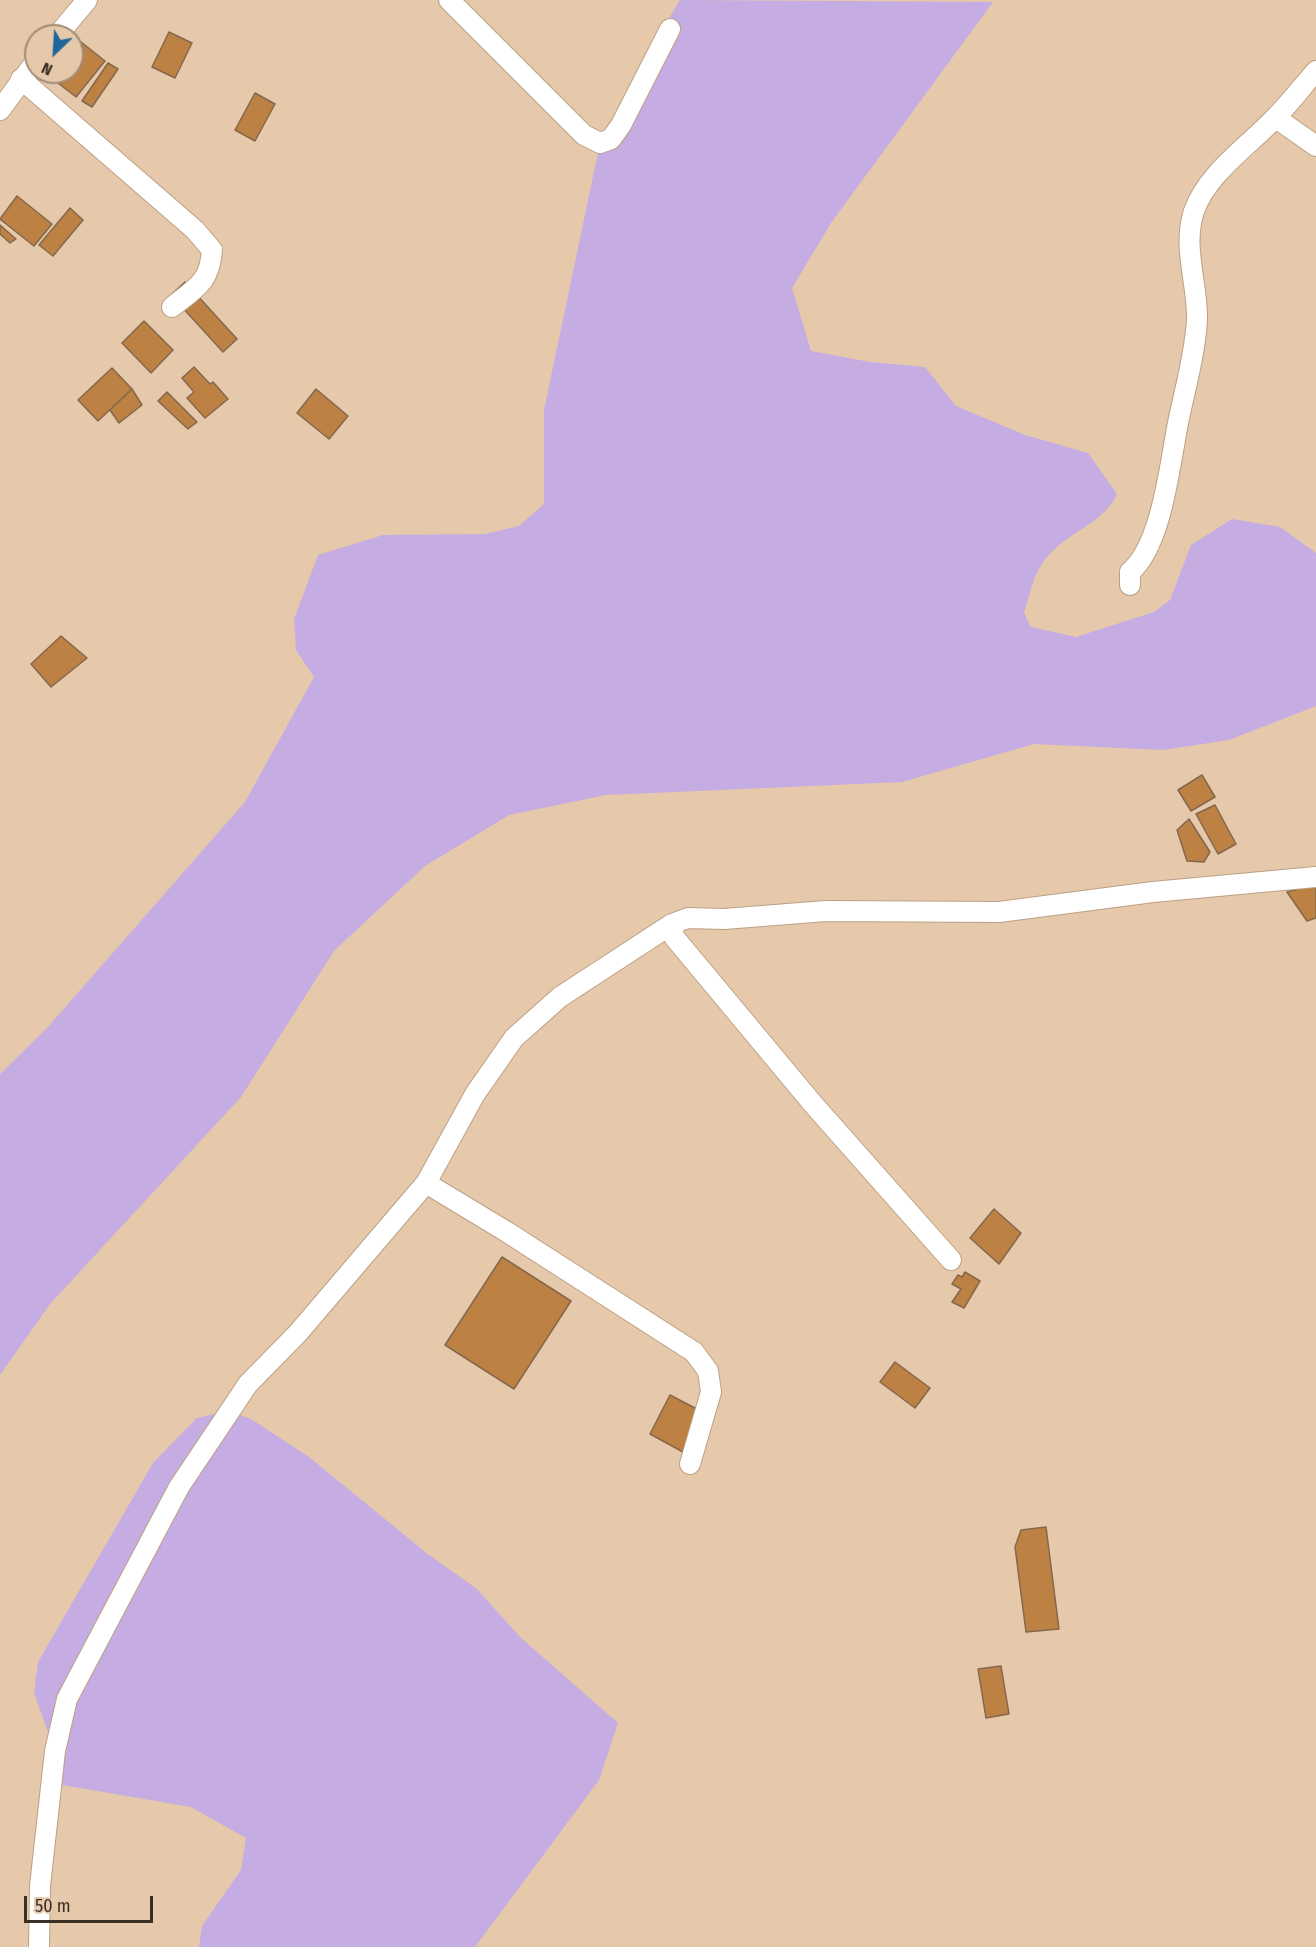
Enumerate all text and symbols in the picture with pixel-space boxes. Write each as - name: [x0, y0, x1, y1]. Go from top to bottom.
- north arrow: [24, 24, 84, 84]
- text: N: [39, 58, 55, 80]
- scale bar: [27, 1884, 156, 1922]
- text: 50 m: [35, 1895, 71, 1917]

